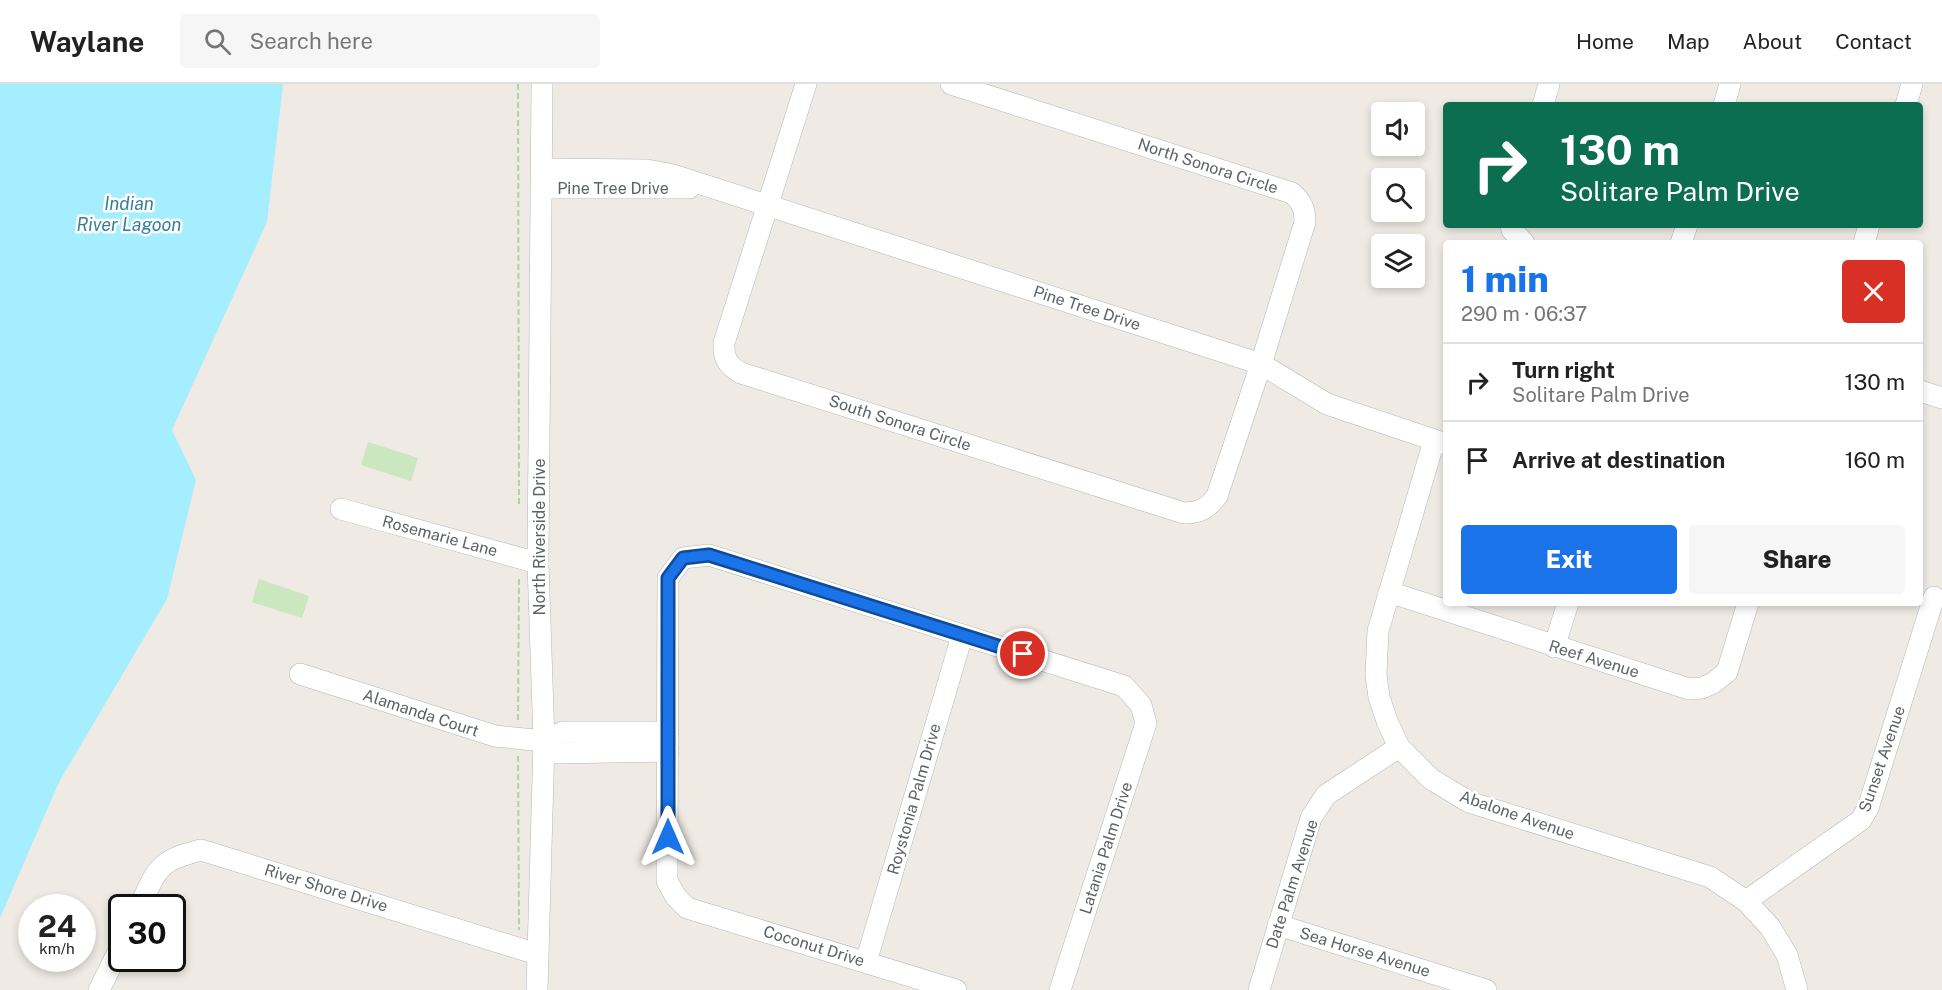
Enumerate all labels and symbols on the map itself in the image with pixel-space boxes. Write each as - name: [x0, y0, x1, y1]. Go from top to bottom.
- street label: North Sonora Circle: [1135, 134, 1281, 198]
- street label: Pine Tree Drive: [557, 179, 669, 198]
- water label: Indian River Lagoon: [77, 193, 181, 235]
- street label: Pine Tree Drive: [1031, 282, 1143, 334]
- street label: South Sonora Circle: [826, 391, 974, 455]
- street label: North Riverside Drive: [530, 459, 549, 615]
- street label: Rosemarie Lane: [380, 511, 500, 561]
- pin: [997, 628, 1048, 679]
- street label: Reef Avenue: [1546, 636, 1642, 682]
- street label: Alamanda Court: [361, 685, 481, 741]
- street label: Sunset Avenue: [1855, 703, 1909, 815]
- street label: Roystonia Palm Drive: [883, 721, 945, 877]
- street label: Latania Palm Drive: [1076, 779, 1136, 917]
- street label: Abalone Avenue: [1457, 786, 1577, 844]
- position arrow: [636, 805, 700, 869]
- street label: Date Palm Avenue: [1262, 817, 1322, 951]
- street label: River Shore Drive: [262, 860, 390, 916]
- speed limit sign: 30: [108, 894, 186, 972]
- street label: Coconut Drive: [761, 922, 867, 970]
- street label: Sea Horse Avenue: [1297, 923, 1433, 981]

